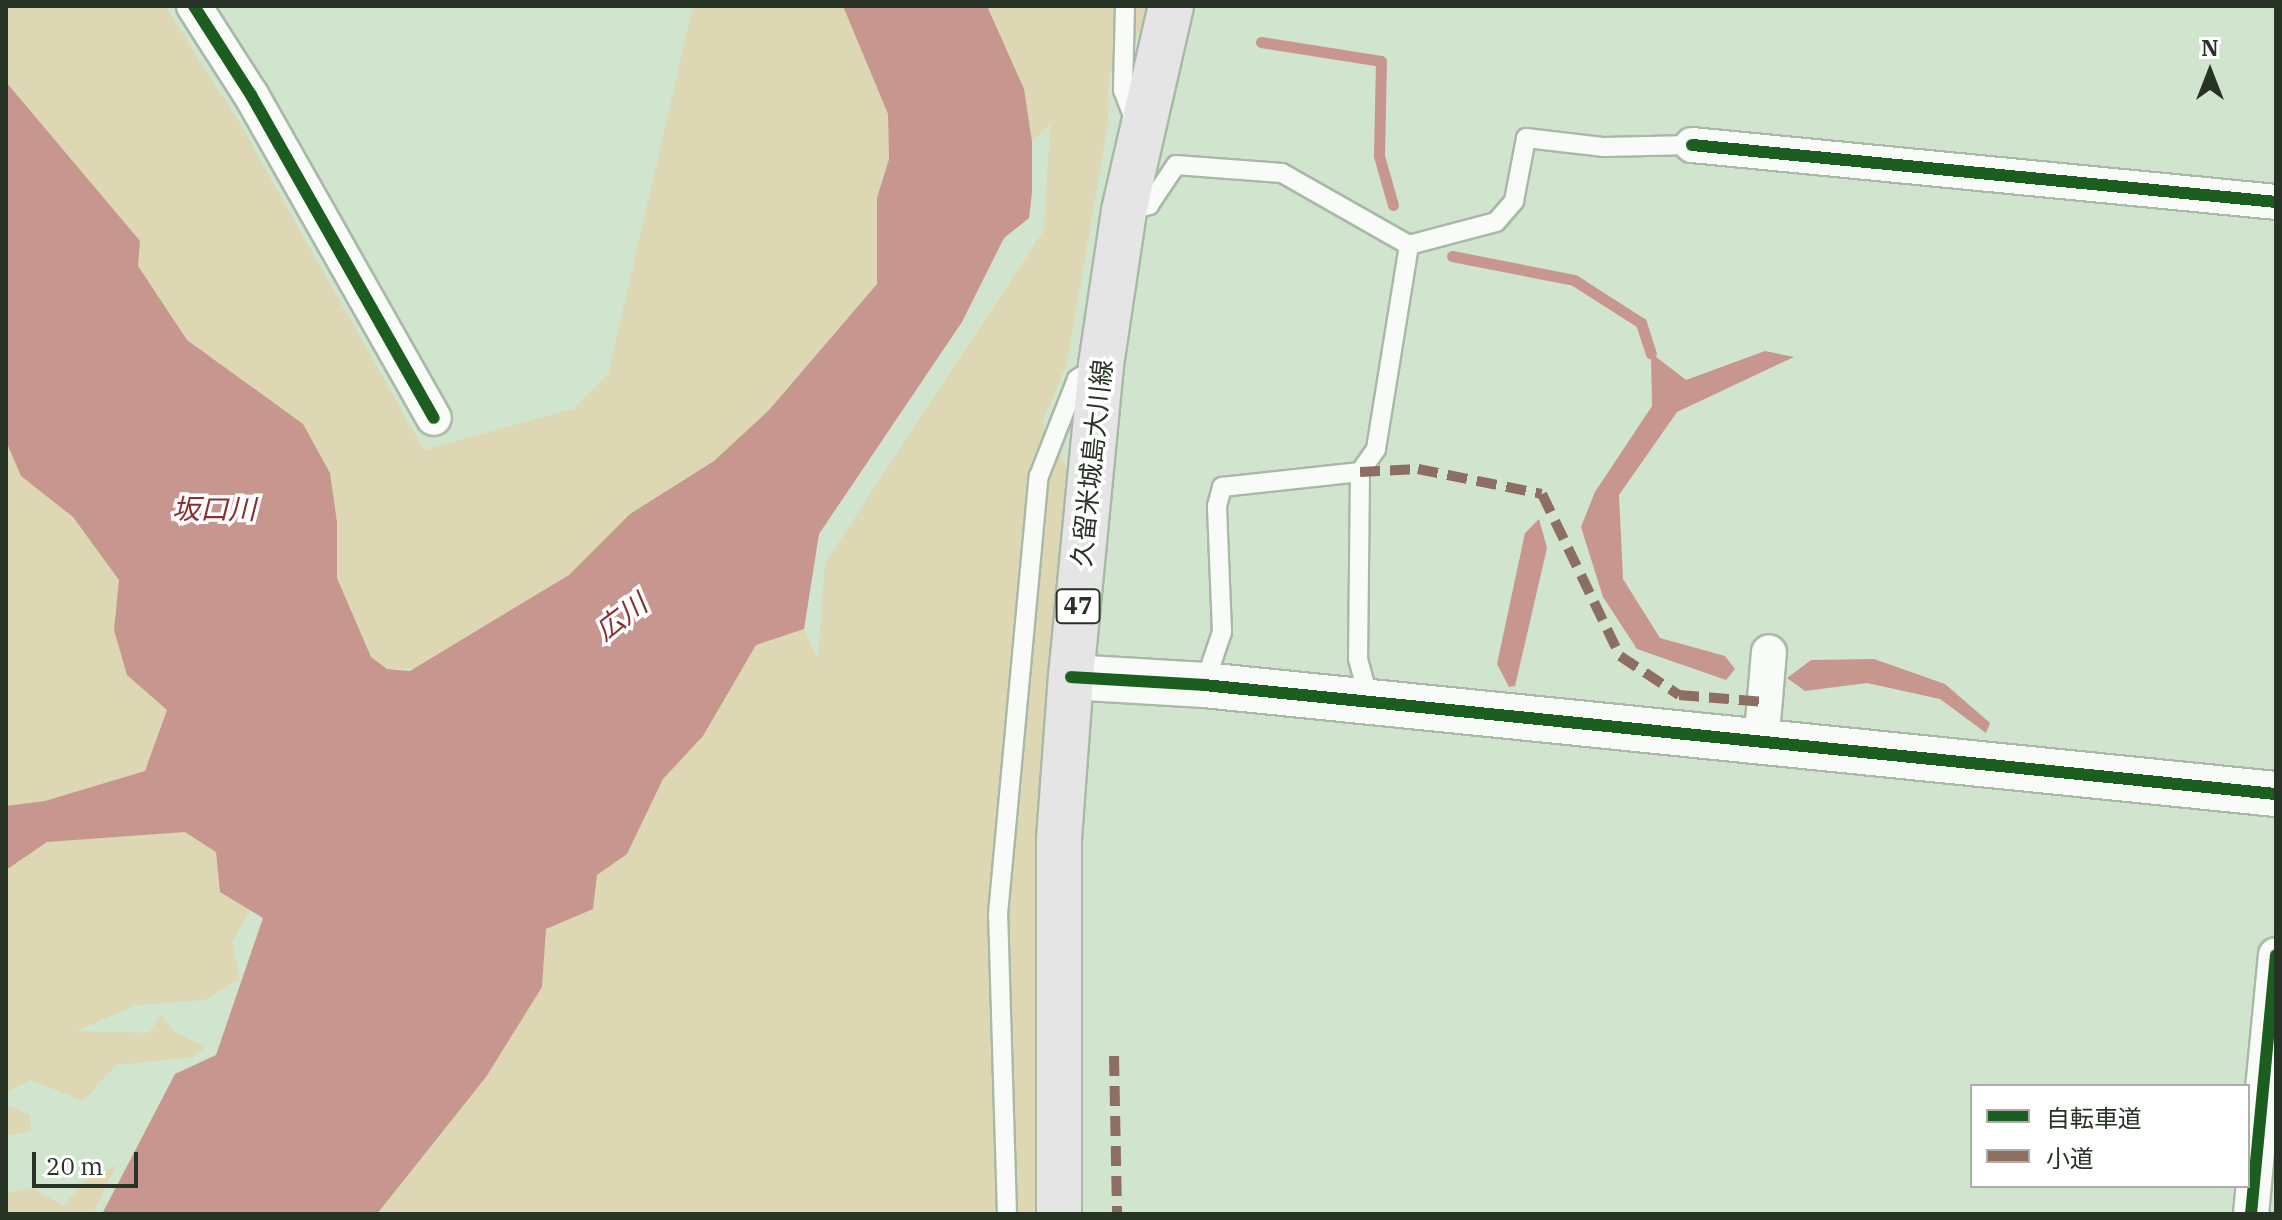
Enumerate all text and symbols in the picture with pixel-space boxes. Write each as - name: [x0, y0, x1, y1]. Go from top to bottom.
- north arrow: [2170, 32, 2250, 112]
- text: N: [2201, 33, 2219, 62]
- street label: 久留米城島大川線: [1066, 358, 1118, 568]
- water label: 坂口川: [172, 492, 256, 526]
- road number: 47: [1054, 586, 1102, 626]
- water label: 広川: [589, 587, 653, 647]
- legend: [1970, 1084, 2250, 1188]
- text: 自転車道: [2046, 1102, 2142, 1134]
- scale bar: [36, 1136, 142, 1186]
- text: 小道: [2046, 1142, 2094, 1174]
- text: 20 m: [46, 1150, 103, 1182]

